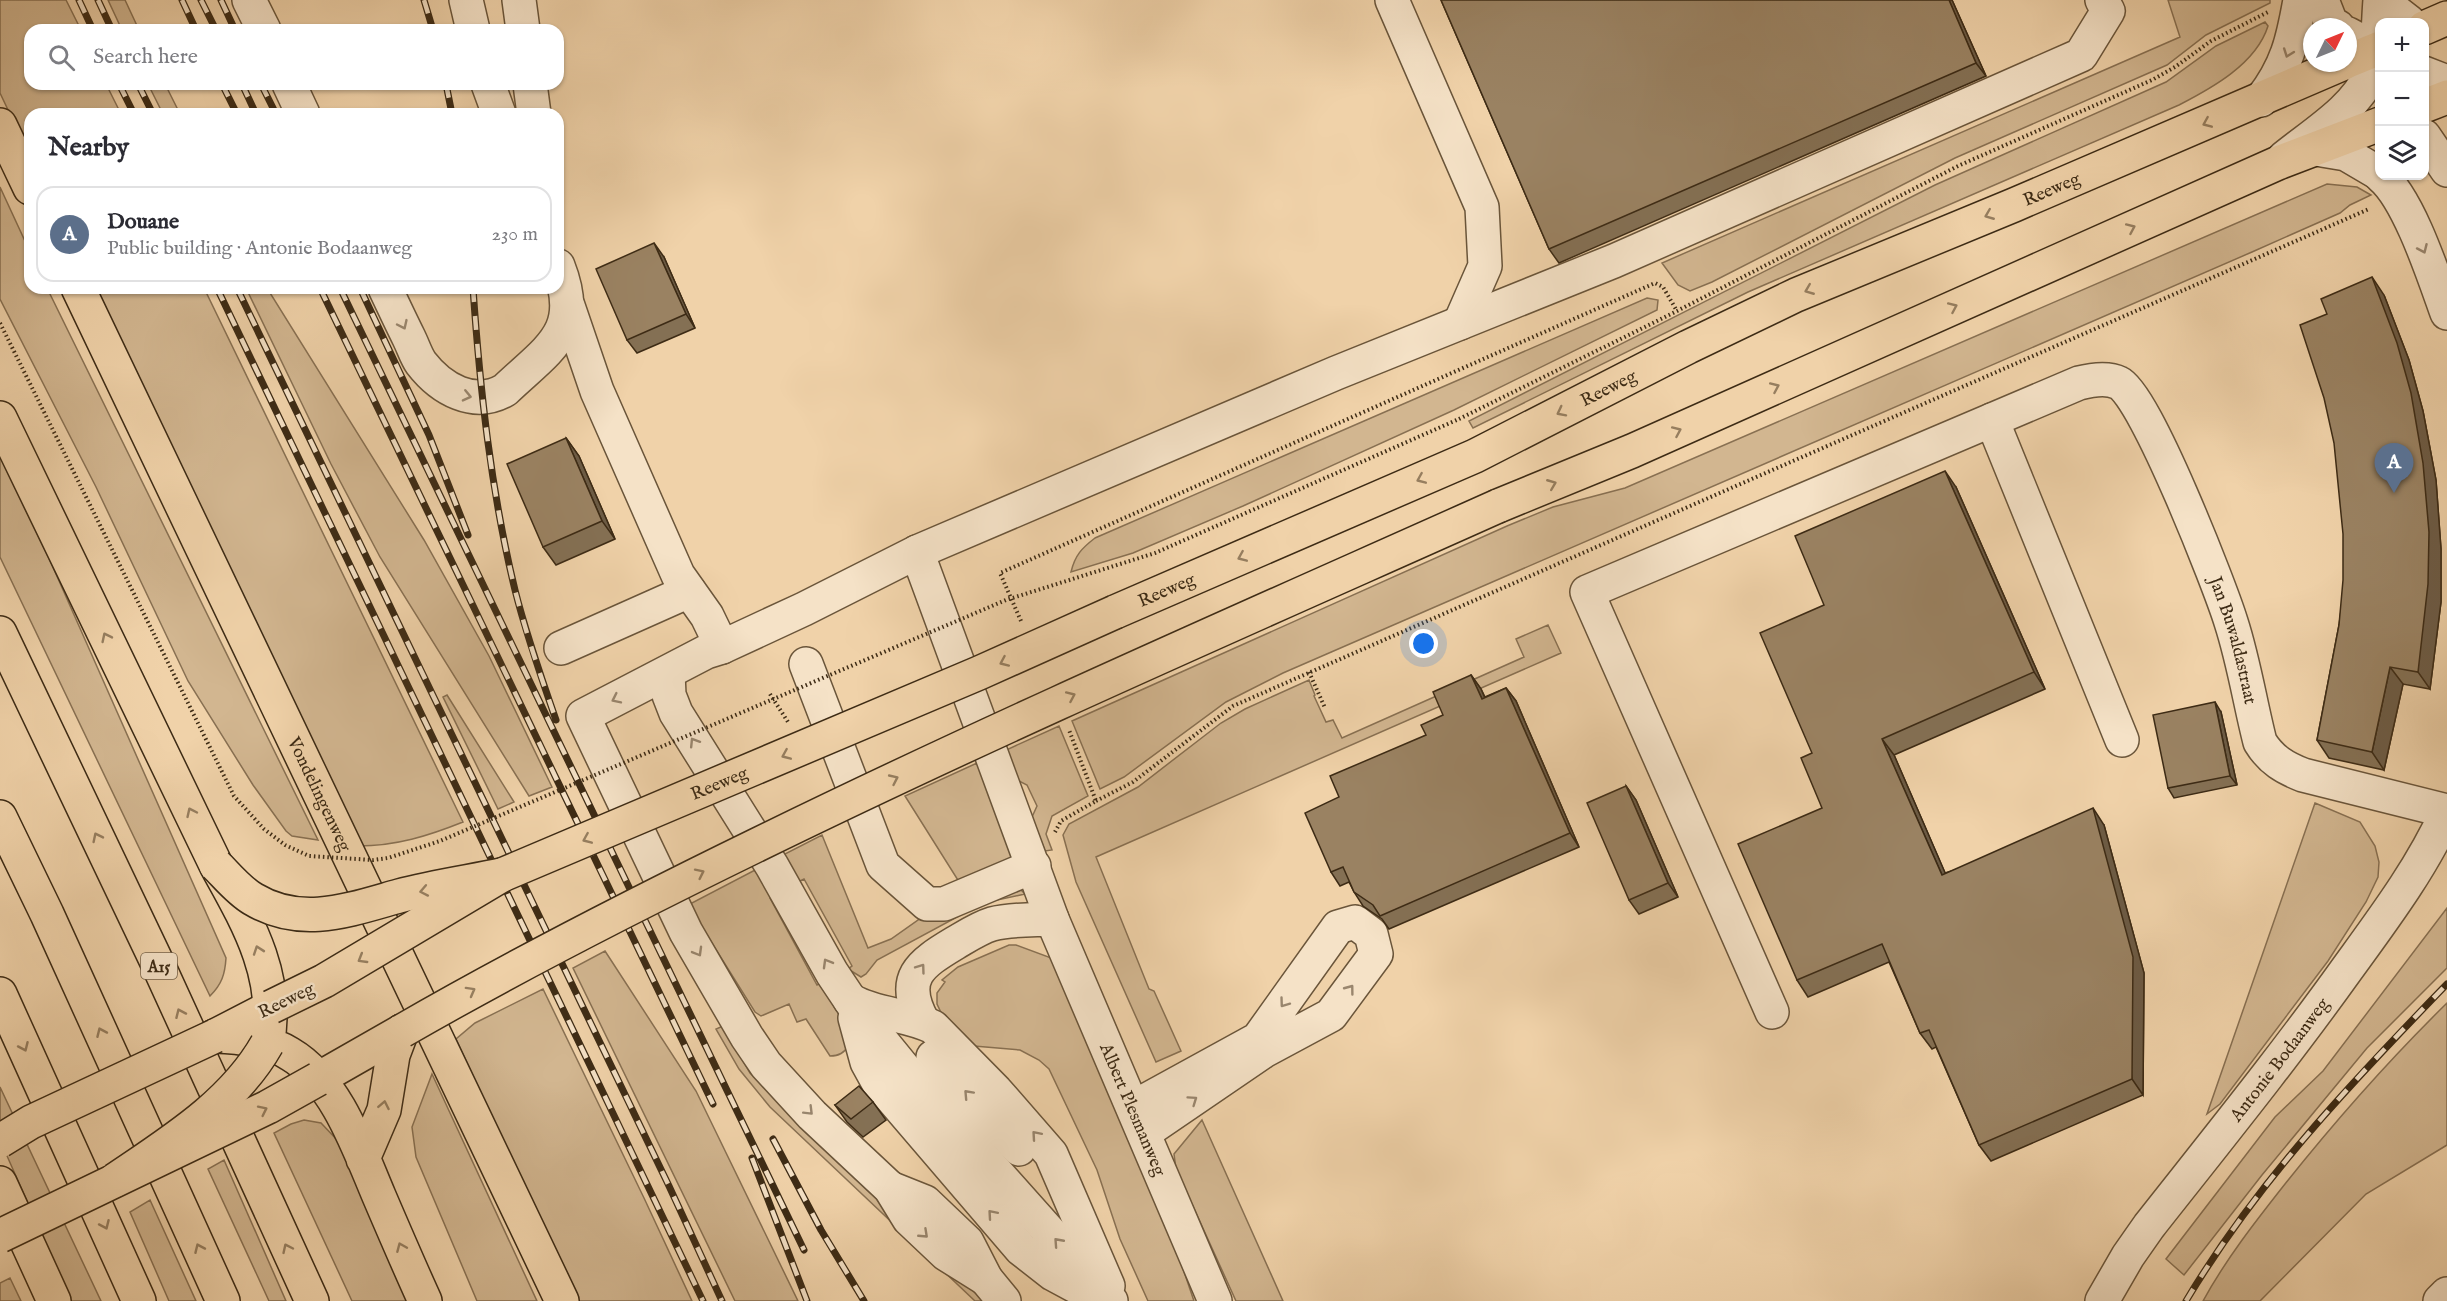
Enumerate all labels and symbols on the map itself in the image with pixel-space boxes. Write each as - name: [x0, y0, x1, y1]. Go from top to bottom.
- north arrow: [2303, 18, 2357, 72]
- one-way arrow: [2283, 47, 2296, 58]
- one-way arrow: [2203, 116, 2214, 128]
- street label: Reeweg: [2020, 168, 2084, 213]
- one-way arrow: [1985, 208, 1996, 220]
- one-way arrow: [2125, 223, 2136, 235]
- one-way arrow: [2415, 243, 2427, 254]
- one-way arrow: [1804, 283, 1815, 295]
- one-way arrow: [1947, 303, 1958, 315]
- one-way arrow: [395, 319, 407, 330]
- street label: Reeweg: [1577, 365, 1641, 413]
- one-way arrow: [1769, 382, 1780, 394]
- one-way arrow: [462, 388, 472, 401]
- one-way arrow: [1556, 404, 1567, 416]
- one-way arrow: [1670, 426, 1681, 438]
- pin: A: [2374, 444, 2414, 493]
- one-way arrow: [1417, 472, 1428, 484]
- one-way arrow: [1545, 479, 1556, 491]
- one-way arrow: [1238, 550, 1249, 562]
- street label: Reeweg: [1135, 569, 1199, 614]
- street label: Jan Buwaldastraat: [2202, 572, 2261, 707]
- your location: [1409, 629, 1438, 658]
- one-way arrow: [101, 632, 113, 643]
- one-way arrow: [1000, 655, 1011, 667]
- one-way arrow: [611, 692, 622, 704]
- one-way arrow: [1065, 692, 1076, 704]
- street label: Vondelingenweg: [281, 733, 356, 856]
- one-way arrow: [689, 738, 701, 748]
- one-way arrow: [782, 748, 793, 760]
- street label: Reeweg: [688, 762, 752, 807]
- one-way arrow: [888, 774, 899, 786]
- one-way arrow: [186, 808, 198, 819]
- one-way arrow: [93, 832, 105, 843]
- one-way arrow: [583, 832, 594, 844]
- one-way arrow: [693, 869, 704, 880]
- one-way arrow: [419, 884, 429, 897]
- one-way arrow: [253, 945, 266, 956]
- one-way arrow: [691, 946, 702, 956]
- one-way arrow: [358, 952, 368, 963]
- road number: A15: [141, 953, 177, 979]
- one-way arrow: [822, 958, 834, 969]
- one-way arrow: [914, 964, 925, 975]
- street label: Reeweg: [255, 978, 319, 1025]
- one-way arrow: [1343, 985, 1354, 996]
- one-way arrow: [464, 987, 475, 998]
- street label: Antonie Bodaanweg: [2225, 994, 2335, 1128]
- one-way arrow: [1280, 996, 1291, 1007]
- one-way arrow: [176, 1009, 188, 1020]
- one-way arrow: [96, 1027, 108, 1038]
- street label: Albert Plesmanweg: [1093, 1039, 1170, 1180]
- one-way arrow: [17, 1041, 29, 1052]
- one-way arrow: [964, 1091, 975, 1102]
- one-way arrow: [1186, 1097, 1197, 1108]
- one-way arrow: [377, 1100, 390, 1110]
- one-way arrow: [801, 1104, 812, 1115]
- one-way arrow: [256, 1105, 267, 1117]
- one-way arrow: [1032, 1131, 1043, 1142]
- one-way arrow: [988, 1210, 999, 1221]
- one-way arrow: [97, 1218, 109, 1229]
- one-way arrow: [918, 1227, 928, 1238]
- one-way arrow: [1054, 1238, 1065, 1248]
- one-way arrow: [194, 1243, 206, 1254]
- one-way arrow: [397, 1243, 409, 1254]
- one-way arrow: [283, 1244, 295, 1255]

